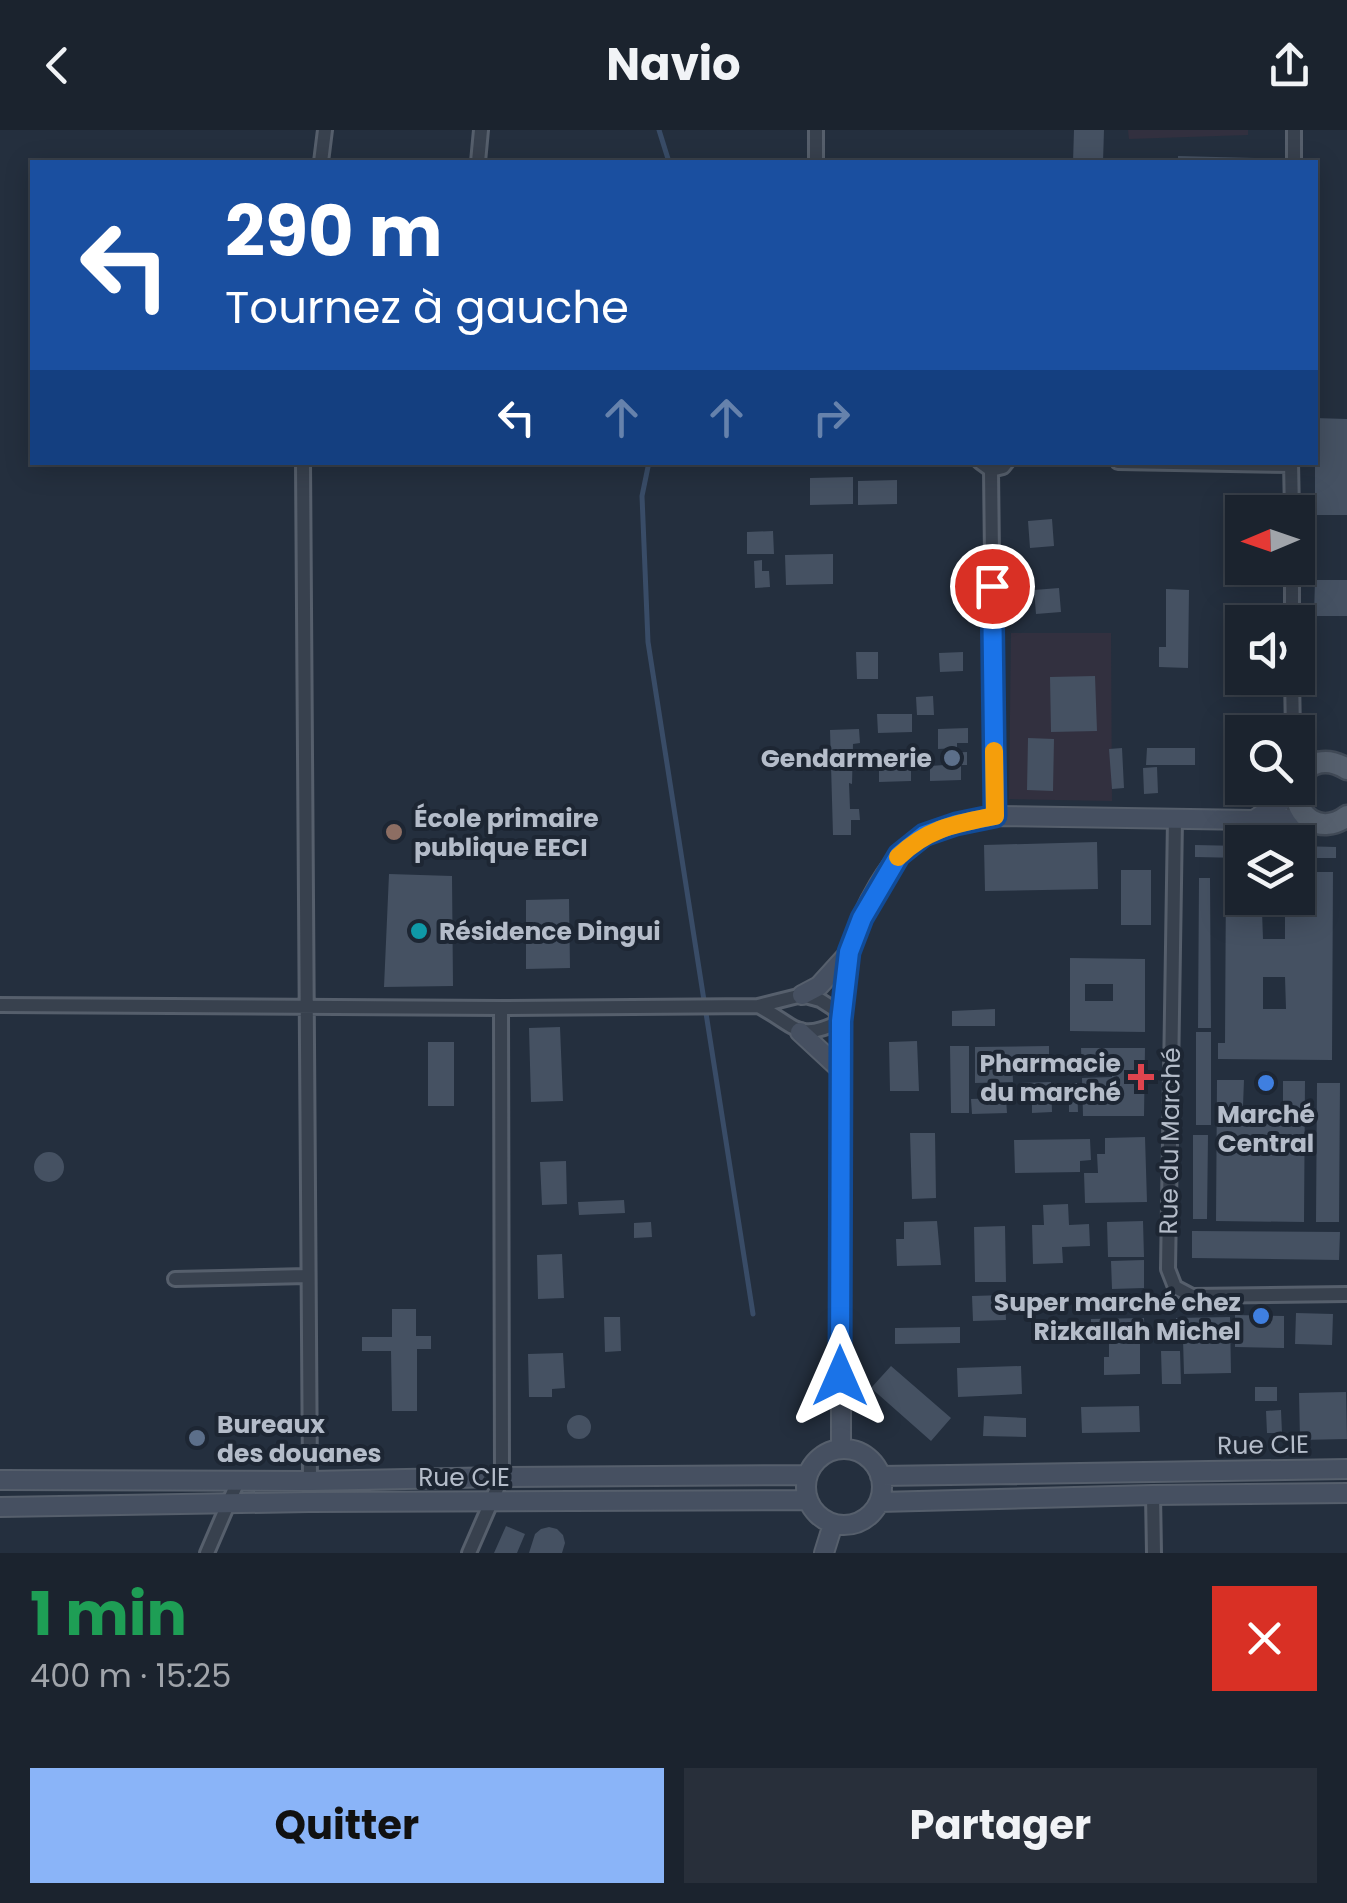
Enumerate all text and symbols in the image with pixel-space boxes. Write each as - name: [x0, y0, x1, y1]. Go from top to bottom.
- text: Navio: [606, 33, 741, 96]
- icon: back: [30, 38, 85, 93]
- icon: share: [1262, 38, 1317, 93]
- text: 290 m: [225, 182, 443, 281]
- icon: left: [60, 200, 190, 330]
- text: Tournez à gauche: [225, 276, 629, 339]
- icon: left: [489, 390, 544, 445]
- icon: ahead: [594, 390, 649, 445]
- icon: ahead: [699, 390, 754, 445]
- icon: right: [804, 390, 859, 445]
- north arrow: [1225, 495, 1315, 585]
- map controls: [1225, 495, 1315, 915]
- pin: [950, 544, 1035, 629]
- icon: arrive: [965, 559, 1020, 614]
- button: sound: [1225, 605, 1315, 695]
- button: search: [1225, 715, 1315, 805]
- place label: Gendarmerie: [761, 741, 932, 776]
- marker: Gendarmerie: [941, 747, 963, 769]
- place label: École primaire publique EECI: [414, 801, 599, 865]
- marker: École primaire publique EECI: [383, 821, 405, 843]
- button: layers: [1225, 825, 1315, 915]
- place label: Résidence Dingui: [439, 914, 661, 949]
- marker: Résidence Dingui: [408, 920, 430, 942]
- place label: Pharmacie du marché: [980, 1046, 1121, 1110]
- street label: Rue du Marché: [1151, 1047, 1189, 1235]
- marker: Pharmacie du marché: [1130, 1066, 1152, 1088]
- marker: Marché Central: [1255, 1072, 1277, 1094]
- place label: Marché Central: [1217, 1097, 1315, 1161]
- place label: Super marché chez Rizkallah Michel: [994, 1285, 1241, 1349]
- marker: Super marché chez Rizkallah Michel: [1250, 1305, 1272, 1327]
- position arrow: [788, 1324, 892, 1428]
- place label: Bureaux des douanes: [217, 1407, 382, 1471]
- marker: Bureaux des douanes: [186, 1427, 208, 1449]
- street label: Rue CIE: [1217, 1427, 1309, 1463]
- street label: Rue CIE: [418, 1460, 510, 1495]
- text: 1 min: [30, 1572, 187, 1656]
- button: close: [1212, 1586, 1317, 1691]
- text: 400 m · 15:25: [30, 1653, 231, 1698]
- button: Quitter: [30, 1768, 664, 1883]
- button: Partager: [684, 1768, 1317, 1883]

